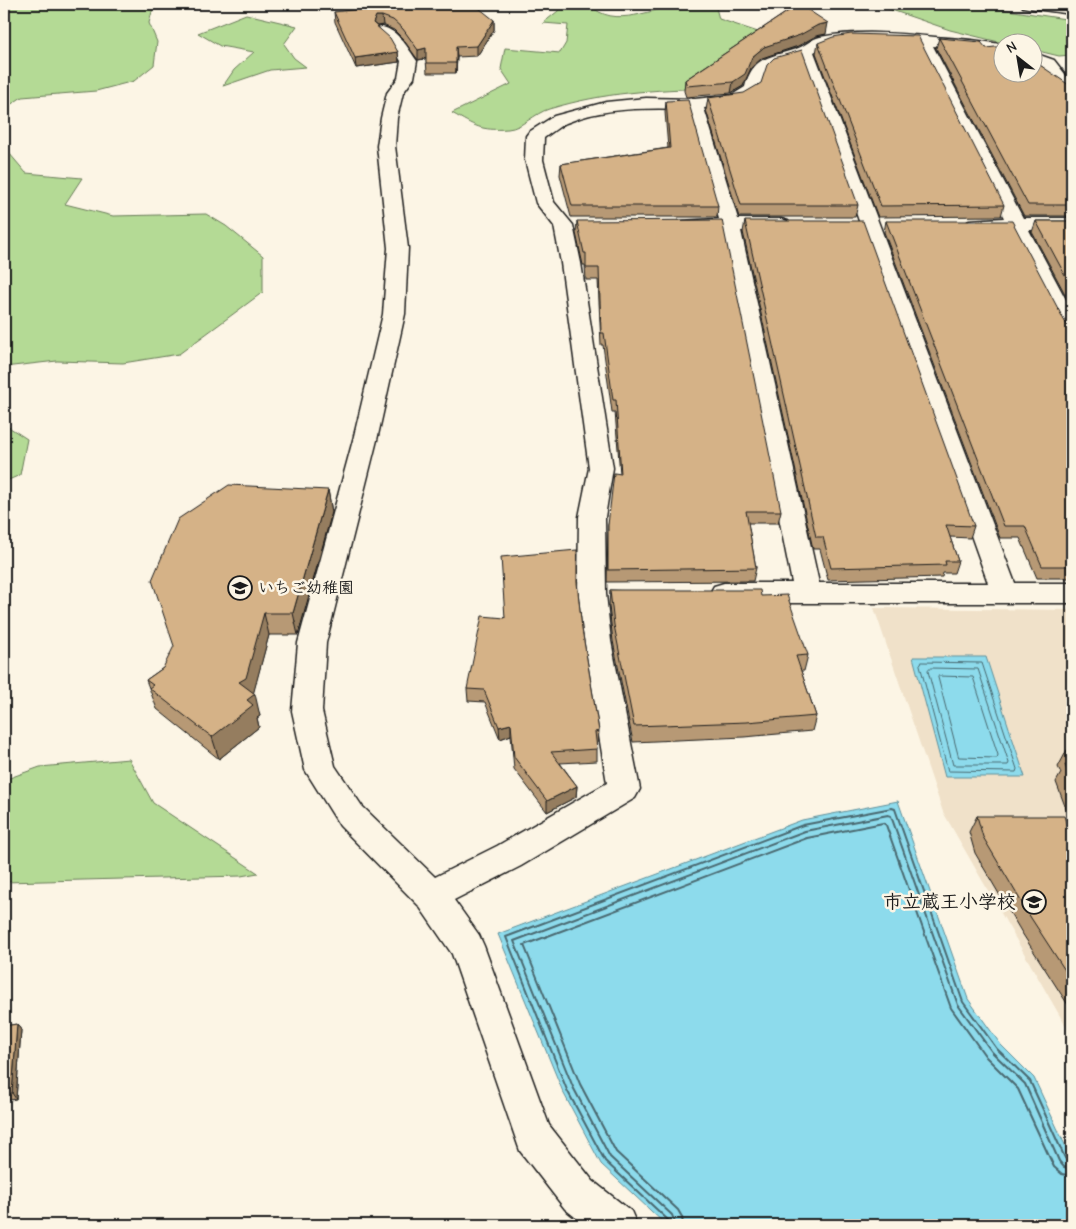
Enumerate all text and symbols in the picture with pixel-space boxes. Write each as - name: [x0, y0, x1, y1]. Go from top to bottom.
- north arrow: [994, 32, 1044, 82]
- text: N: [1003, 38, 1020, 57]
- school or university icon: いちご幼稚園: [227, 575, 253, 601]
- place label: いちご幼稚園: [258, 579, 354, 597]
- school or university icon: 市立蔵王小学校: [1021, 889, 1047, 915]
- place label: 市立蔵王小学校: [883, 891, 1016, 913]

